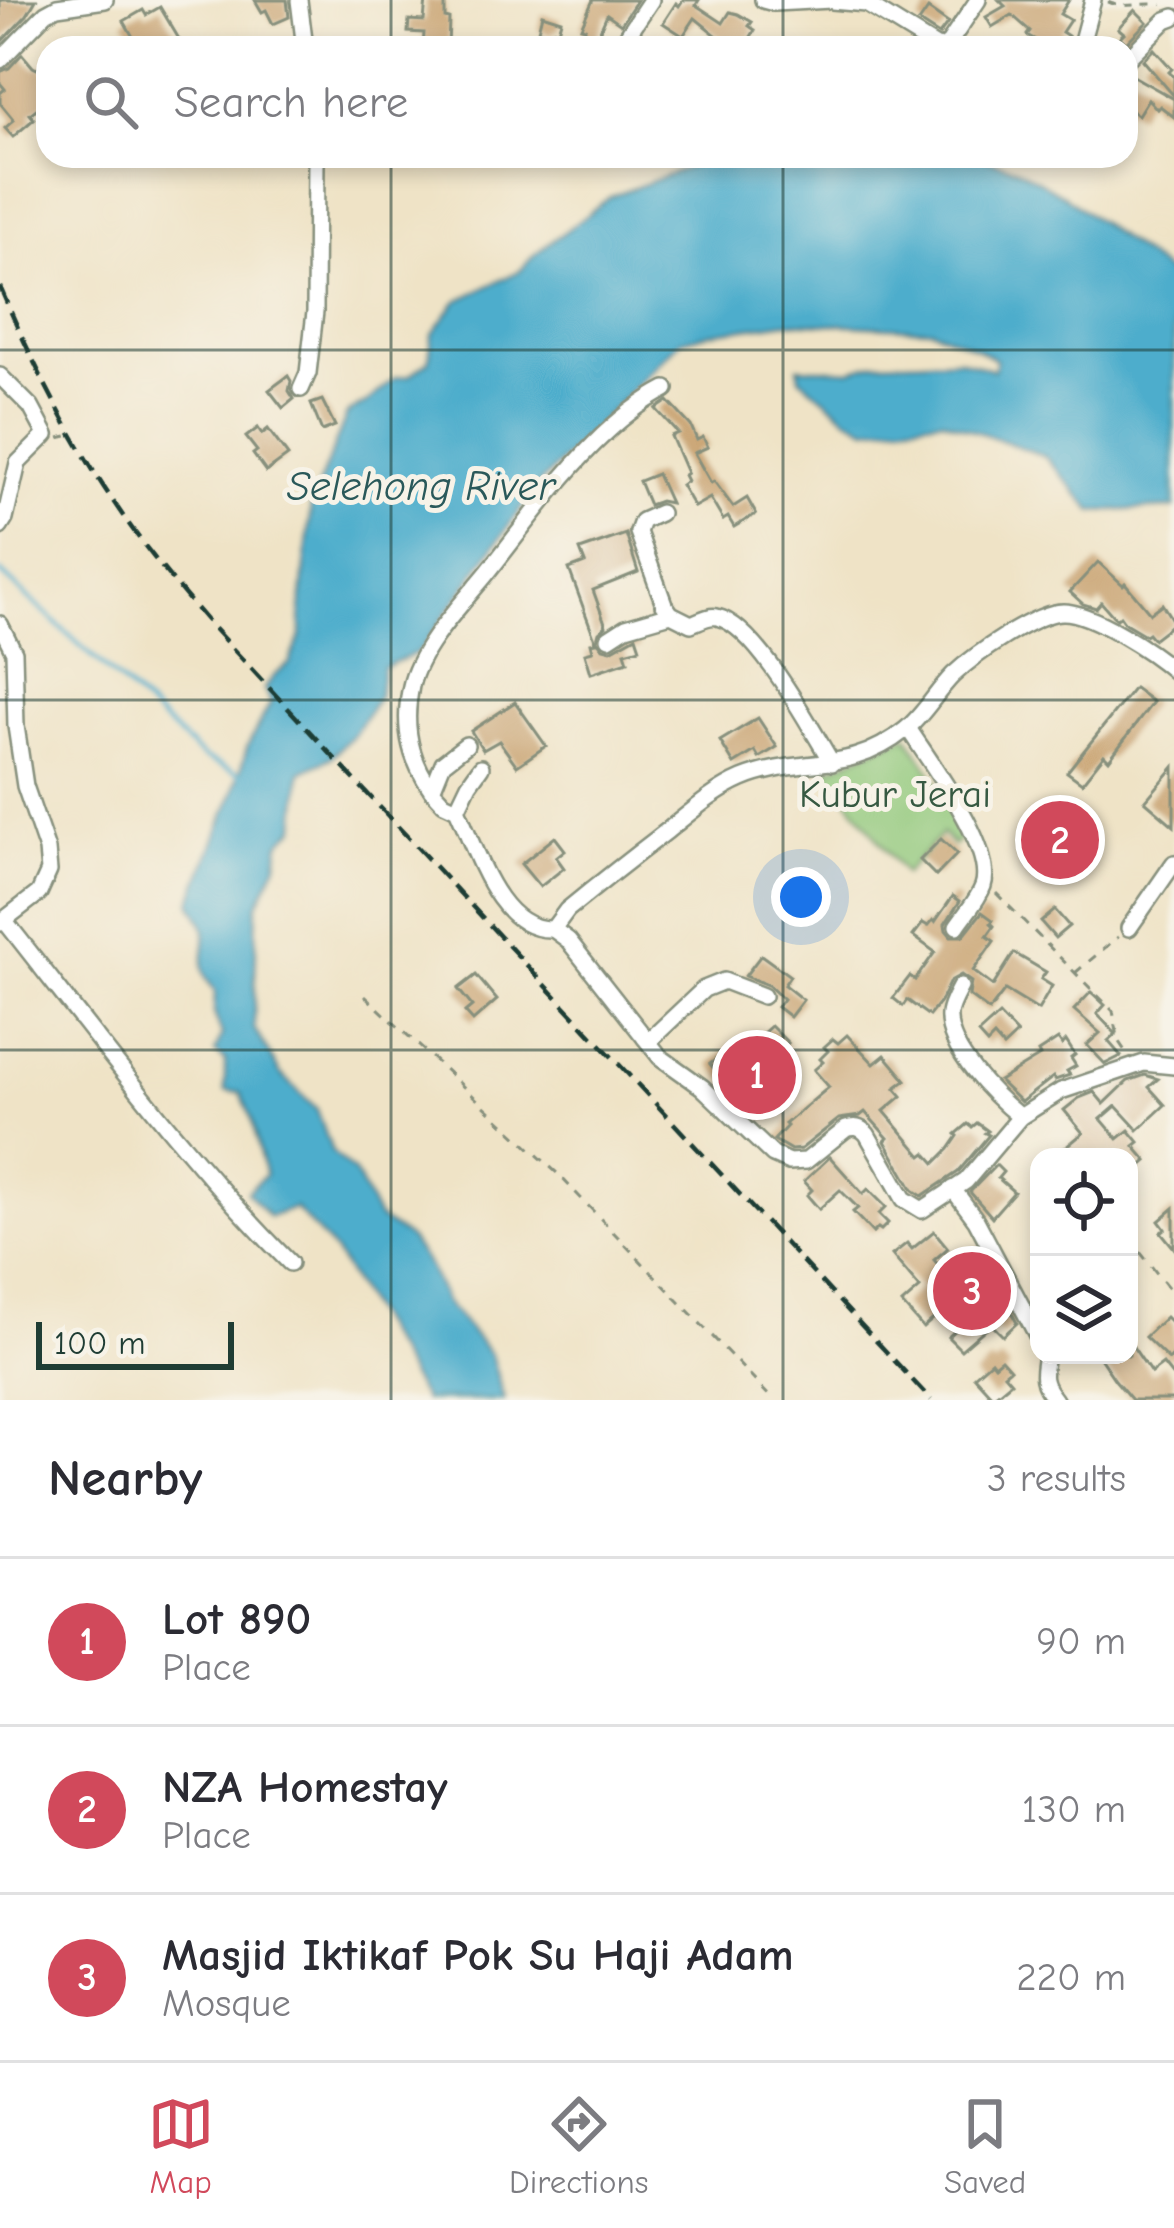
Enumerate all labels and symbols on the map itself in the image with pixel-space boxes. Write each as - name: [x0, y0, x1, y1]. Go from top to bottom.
- water label: Selehong River: [287, 462, 558, 511]
- park label: Kubur Jerai: [799, 772, 991, 817]
- pin: 2: [1021, 795, 1099, 885]
- your location: [771, 867, 831, 927]
- pin: 1: [718, 1030, 796, 1120]
- pin: 3: [933, 1246, 1011, 1336]
- scale bar: [36, 1316, 234, 1369]

